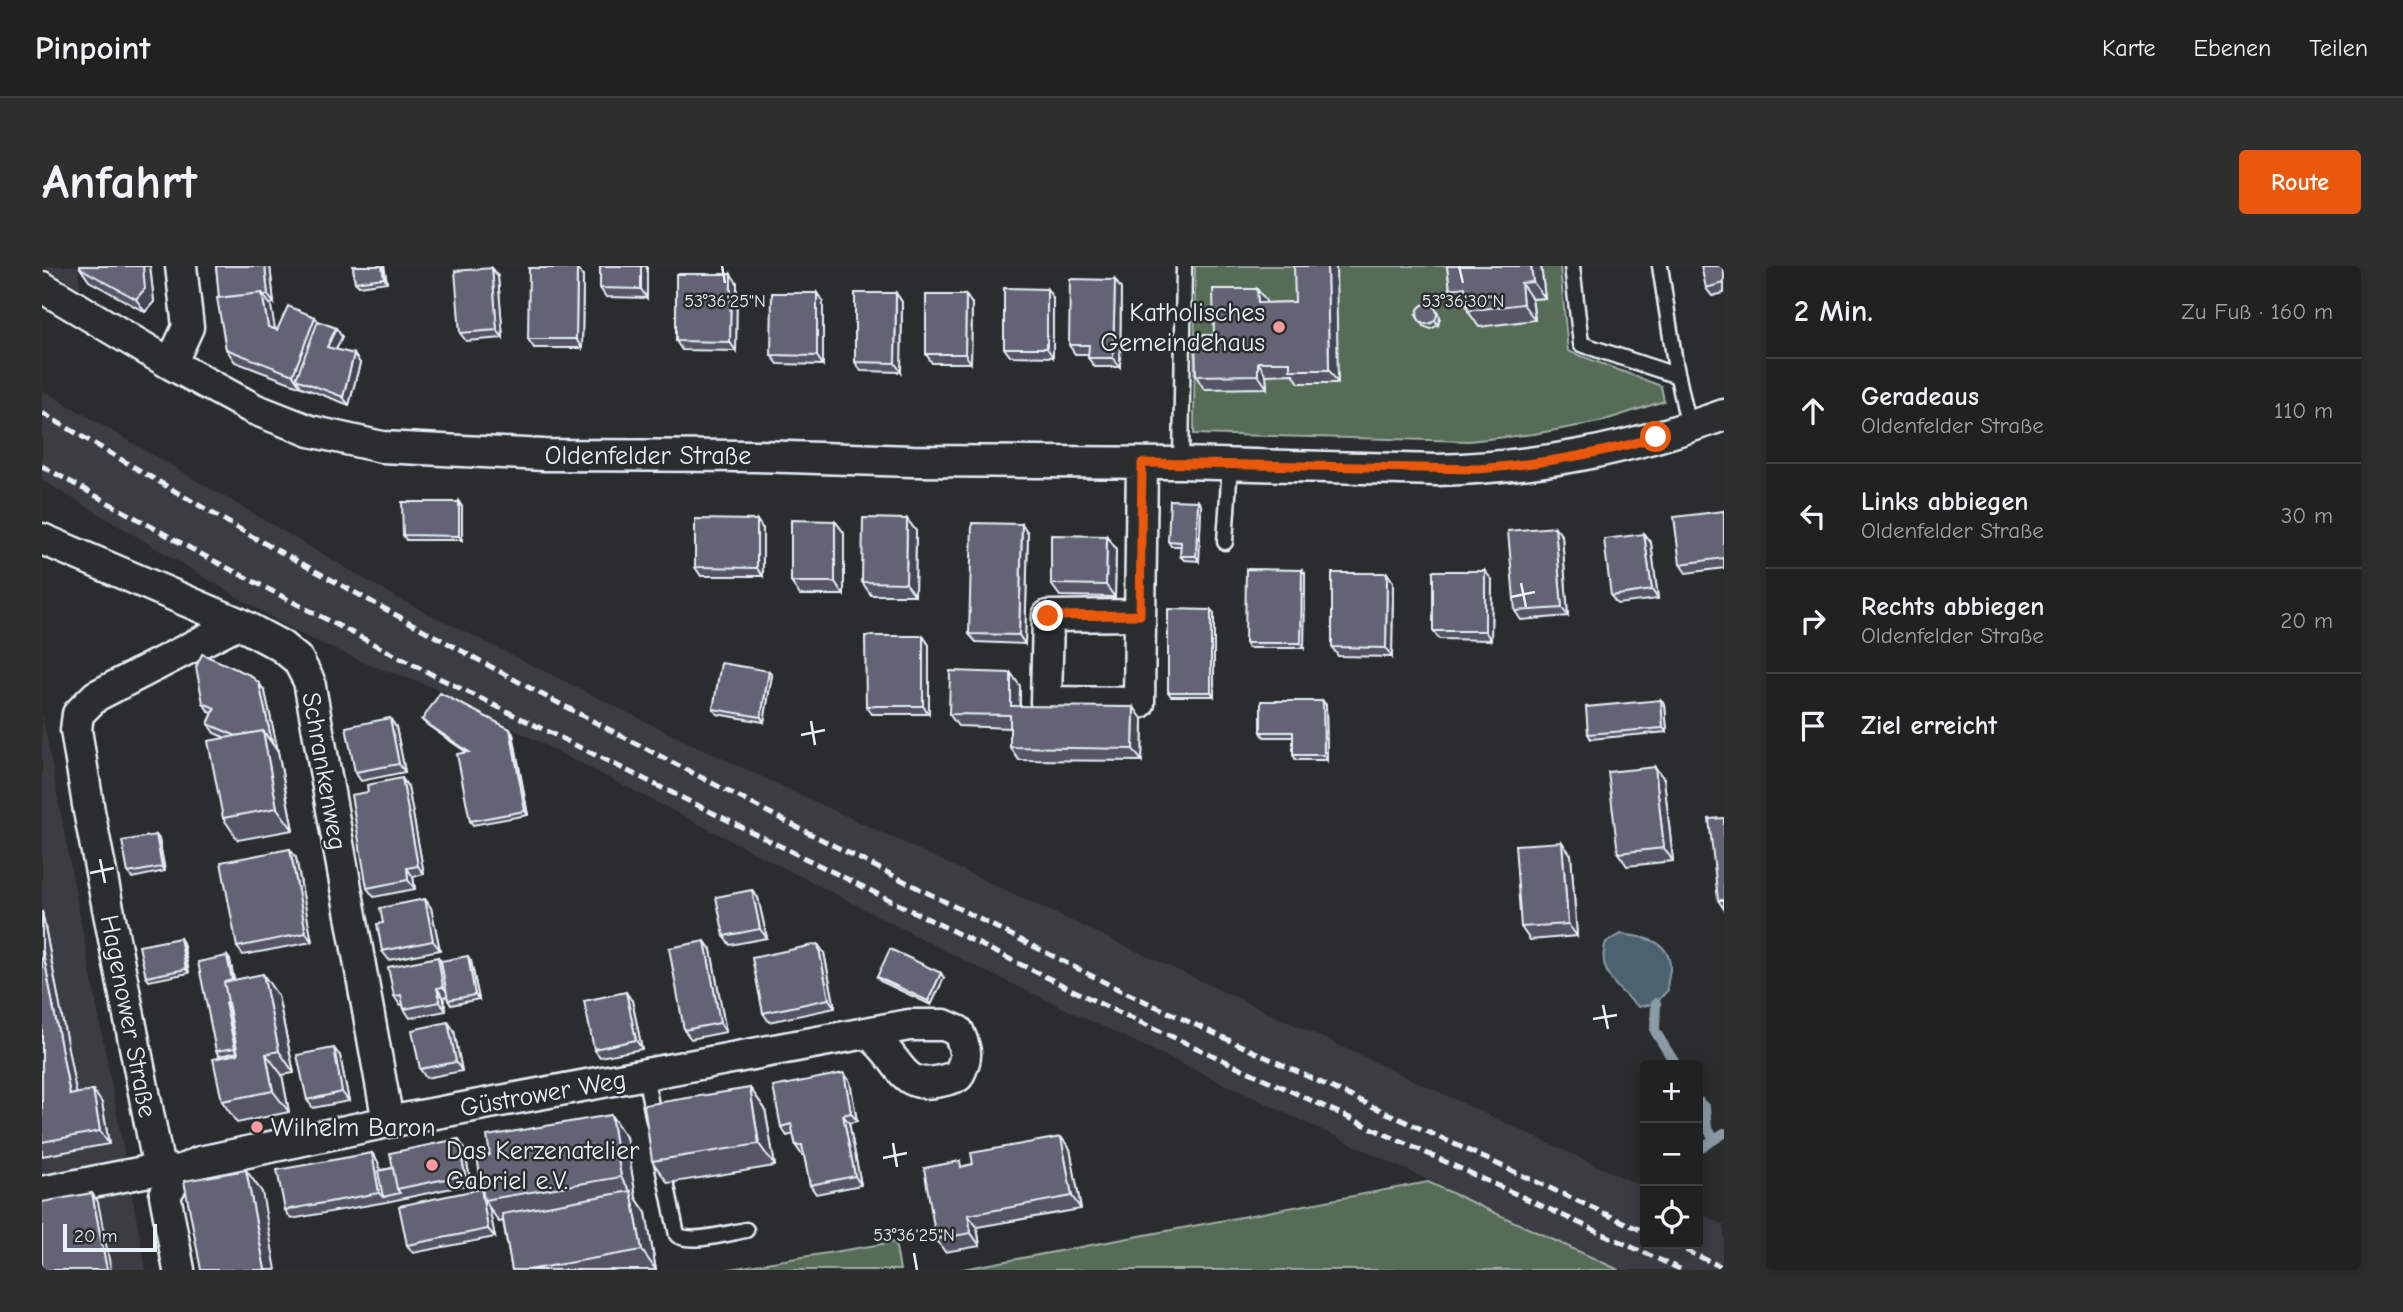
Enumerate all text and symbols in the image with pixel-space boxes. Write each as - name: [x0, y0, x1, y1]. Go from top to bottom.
- text: Pinpoint: [35, 29, 150, 67]
- text: Karte: [2102, 34, 2155, 62]
- text: Ebenen: [2193, 34, 2271, 62]
- text: Teilen: [2309, 34, 2368, 62]
- button: Route: [2239, 150, 2361, 214]
- text: Anfahrt: [42, 154, 197, 210]
- text: 53°36'25"N: [684, 291, 766, 312]
- text: 53°36'30"N: [1422, 291, 1504, 312]
- text: 2 Min.: [1794, 294, 1873, 329]
- place label: Katholisches Gemeindehaus: [1100, 298, 1265, 358]
- text: Zu Fuß · 160 m: [2181, 298, 2333, 325]
- marker: Katholisches Gemeindehaus: [1271, 319, 1287, 335]
- text: Geradeaus: [1861, 382, 1979, 412]
- icon: ahead: [1794, 392, 1832, 430]
- text: 110 m: [2274, 397, 2333, 424]
- text: Oldenfelder Straße: [1861, 412, 2044, 439]
- route start: [1640, 421, 1671, 452]
- street label: Oldenfelder Straße: [545, 441, 751, 471]
- text: Links abbiegen: [1861, 487, 2028, 517]
- icon: left: [1794, 497, 1832, 535]
- text: 30 m: [2281, 502, 2333, 529]
- text: Oldenfelder Straße: [1861, 517, 2044, 544]
- text: Rechts abbiegen: [1861, 592, 2044, 622]
- route end: [1032, 600, 1063, 631]
- icon: right: [1794, 602, 1832, 640]
- text: 20 m: [2280, 607, 2333, 634]
- text: Oldenfelder Straße: [1861, 622, 2044, 649]
- street label: Schrankenweg: [295, 690, 353, 852]
- icon: arrive: [1794, 707, 1832, 745]
- text: Ziel erreicht: [1861, 711, 1997, 741]
- street label: Hagenower Straße: [94, 912, 162, 1120]
- map controls: [1640, 1060, 1703, 1249]
- button: +: [1640, 1060, 1703, 1123]
- street label: Güstrower Weg: [458, 1065, 629, 1123]
- place label: Wilhelm Baron: [271, 1113, 436, 1143]
- marker: Wilhelm Baron: [249, 1119, 265, 1135]
- button: −: [1640, 1123, 1703, 1186]
- place label: Das Kerzenatelier Gabriel e.V.: [446, 1136, 640, 1196]
- marker: Das Kerzenatelier Gabriel e.V.: [424, 1157, 440, 1173]
- button: locate: [1640, 1186, 1703, 1249]
- scale bar: [63, 1221, 158, 1253]
- text: 20 m: [74, 1225, 118, 1247]
- text: 53°36'25"N: [873, 1225, 955, 1246]

